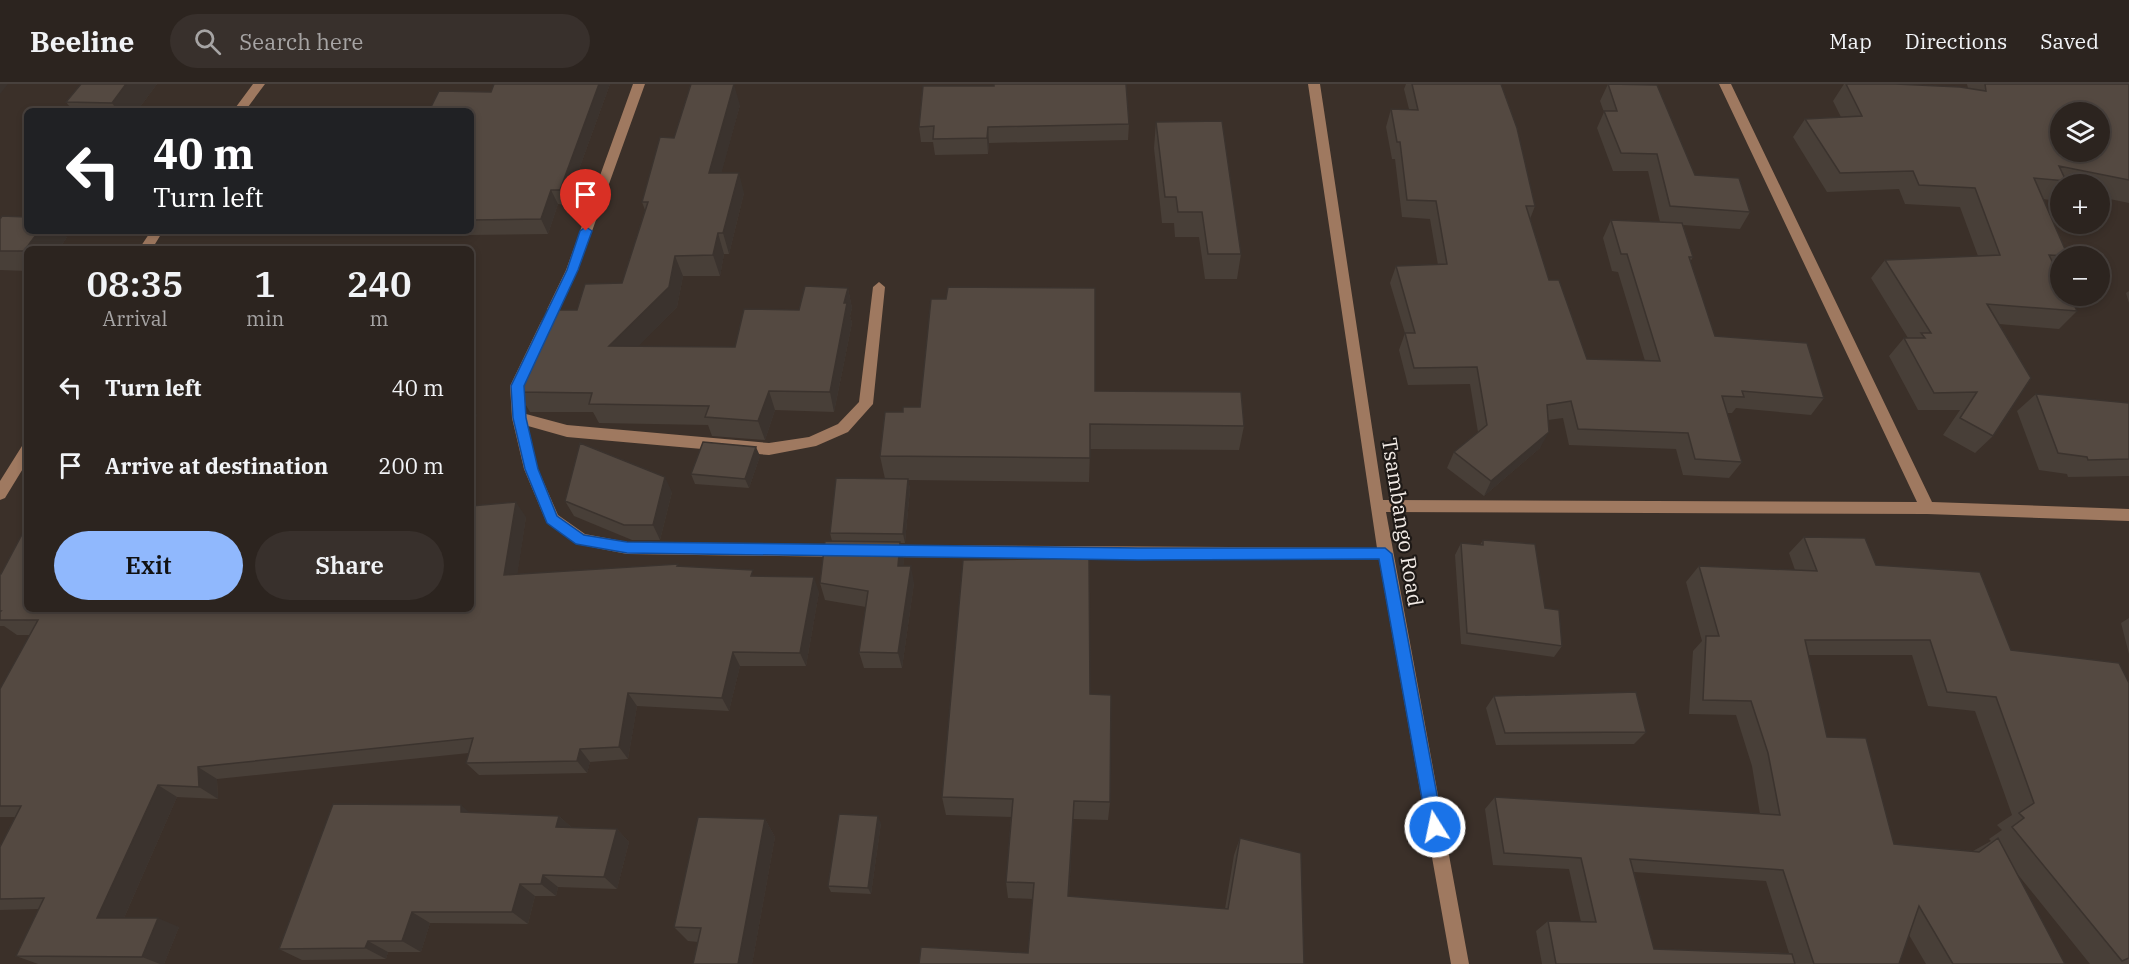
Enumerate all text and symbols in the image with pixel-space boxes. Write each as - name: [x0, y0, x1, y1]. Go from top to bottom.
- search box: [170, 14, 590, 68]
- text: Beeline: [30, 23, 134, 60]
- icon: search: [191, 25, 224, 58]
- text: Search here: [239, 27, 363, 56]
- text: Map: [1829, 27, 1872, 55]
- text: Directions: [1905, 27, 2007, 55]
- text: Saved: [2040, 27, 2099, 55]
- map controls: [2050, 102, 2110, 306]
- button: layers: [2050, 102, 2110, 162]
- text: 40 m: [153, 126, 254, 181]
- icon: left: [54, 132, 132, 210]
- pin: [560, 169, 611, 231]
- button: +: [2050, 174, 2110, 234]
- icon: arrive: [569, 178, 602, 211]
- text: Turn left: [153, 179, 264, 214]
- button: −: [2050, 246, 2110, 306]
- text: 08:35: [86, 260, 184, 307]
- text: 1: [254, 260, 276, 307]
- text: 240: [347, 260, 412, 307]
- text: Arrival: [102, 305, 168, 332]
- text: min: [246, 305, 284, 332]
- text: m: [370, 305, 389, 332]
- icon: left: [54, 371, 87, 404]
- text: Turn left: [105, 373, 201, 402]
- text: 40 m: [392, 373, 444, 402]
- street label: Tsambango Road: [1376, 435, 1430, 608]
- icon: arrive: [54, 449, 87, 482]
- text: Arrive at destination: [105, 451, 328, 480]
- text: 200 m: [378, 451, 444, 480]
- button: Exit: [54, 531, 243, 600]
- button: Share: [255, 531, 444, 600]
- position arrow: [1403, 795, 1467, 859]

